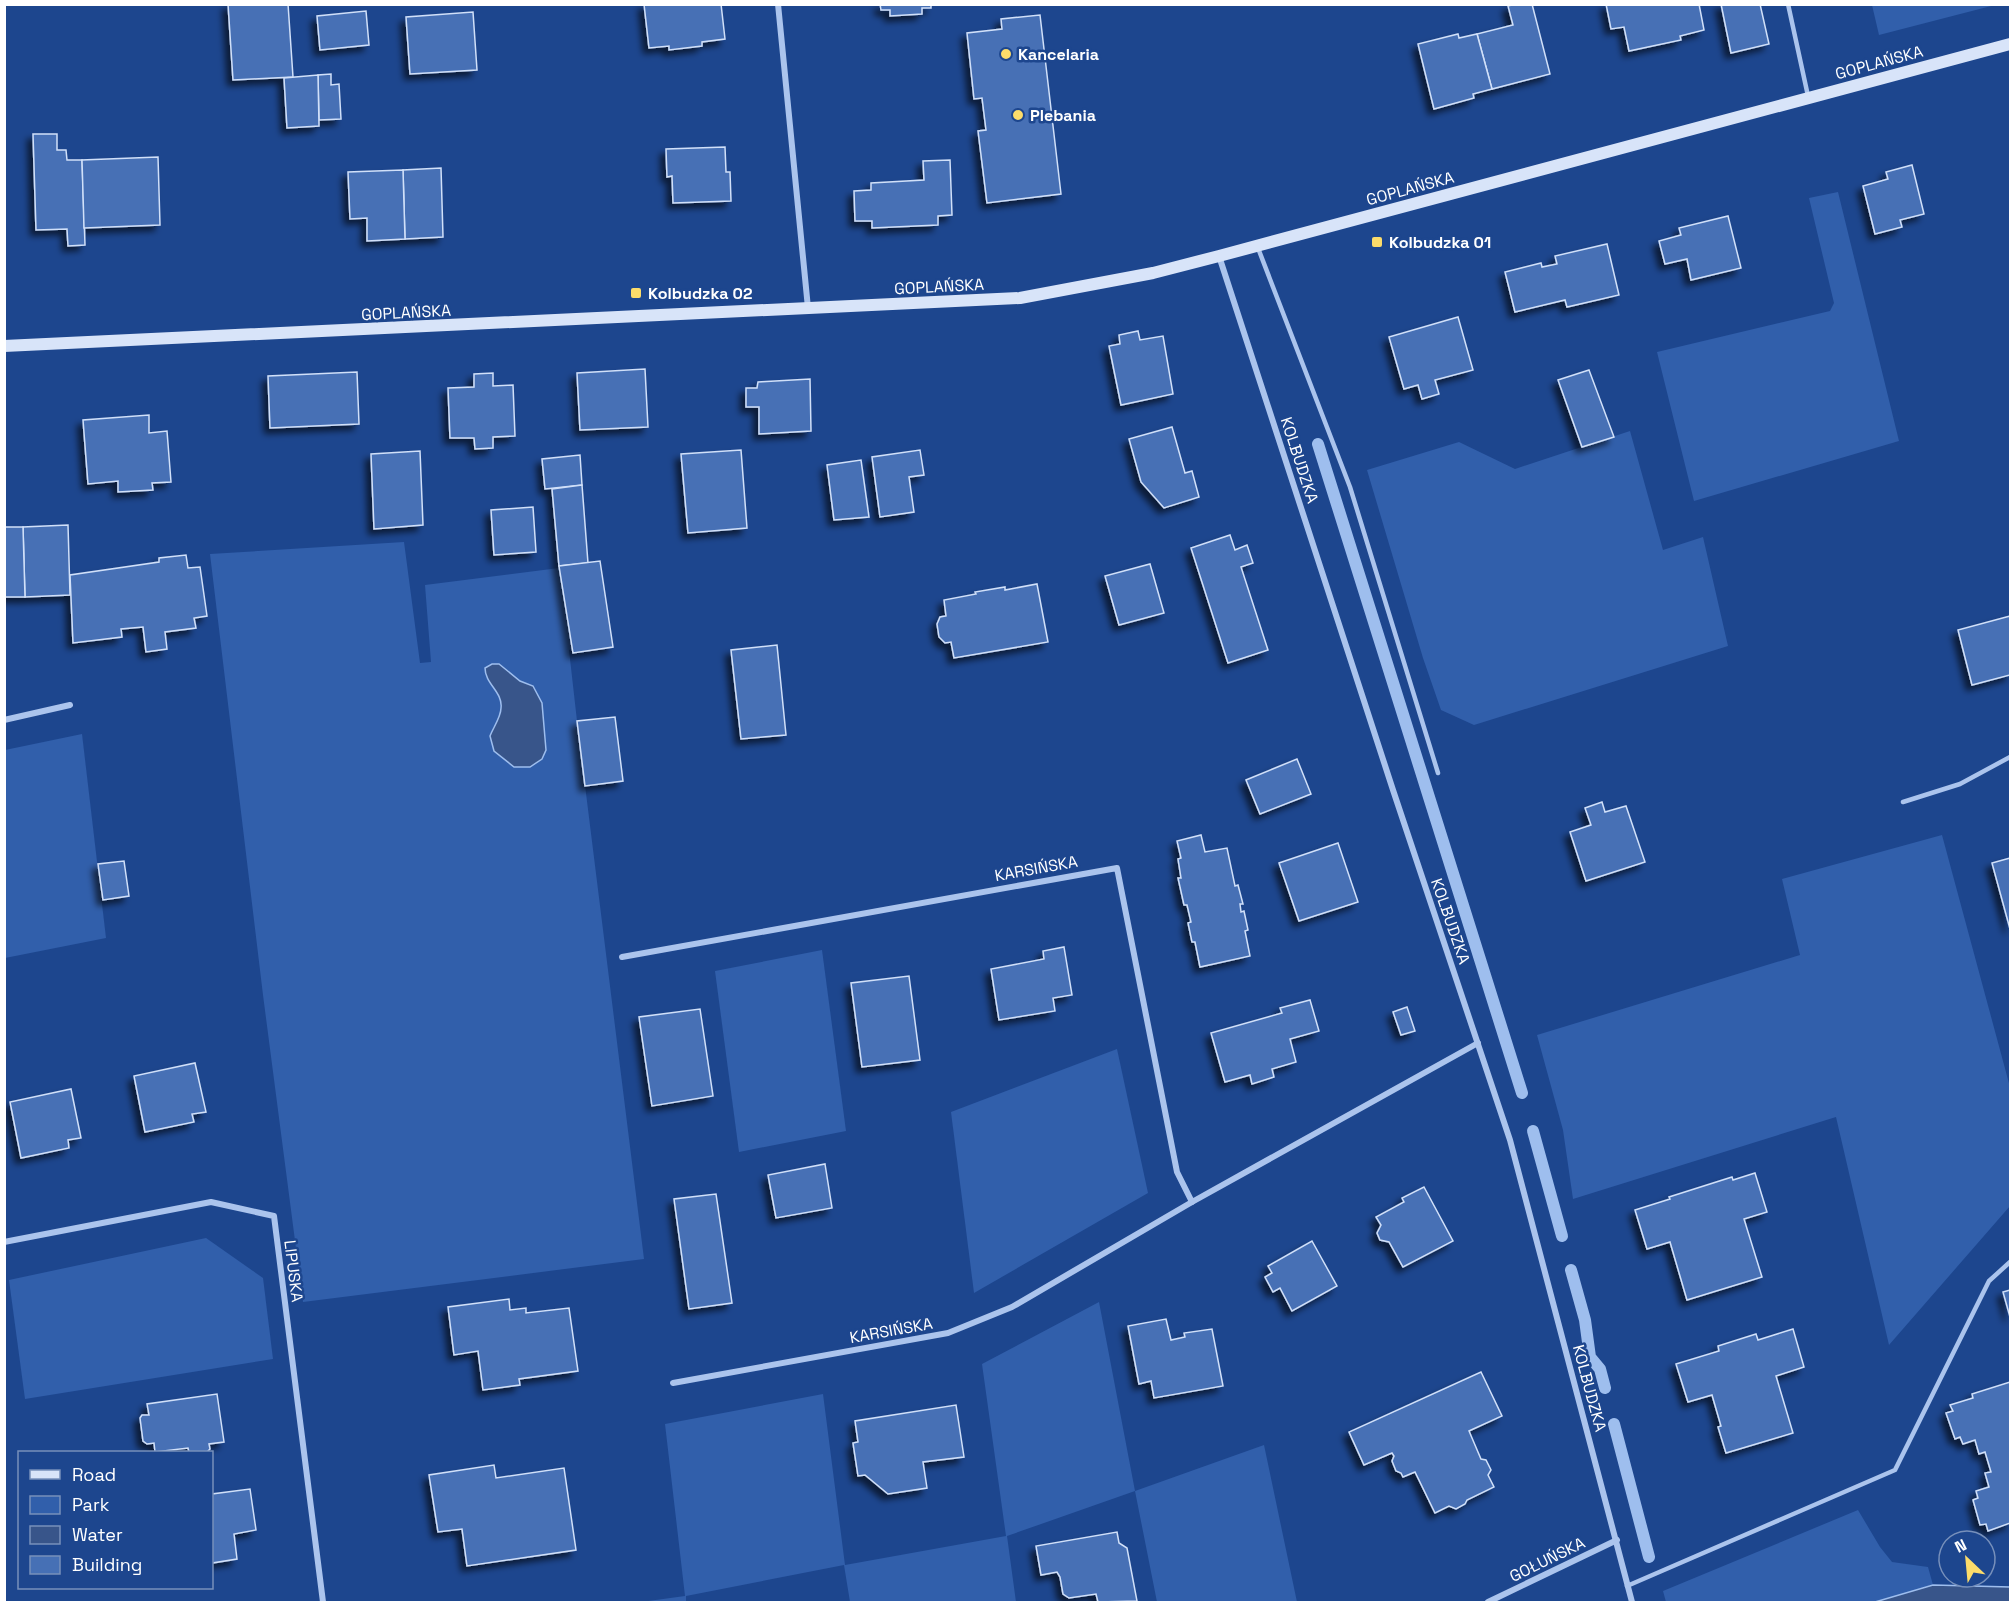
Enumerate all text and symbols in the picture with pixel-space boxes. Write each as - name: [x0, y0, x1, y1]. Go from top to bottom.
- street label: GOPLAŃSKA: [1833, 41, 1925, 84]
- place label: Kancelaria: [1018, 44, 1099, 65]
- marker: Kancelaria: [999, 47, 1013, 61]
- place label: Plebania: [1030, 105, 1096, 126]
- marker: Plebania: [1011, 108, 1025, 122]
- street label: GOPLAŃSKA: [1364, 167, 1456, 210]
- place label: Kolbudzka 01: [1389, 232, 1491, 253]
- marker: Kolbudzka 01: [1370, 235, 1384, 249]
- street label: GOPLAŃSKA: [894, 274, 984, 299]
- place label: Kolbudzka 02: [648, 283, 752, 304]
- marker: Kolbudzka 02: [629, 286, 643, 300]
- street label: GOPLAŃSKA: [361, 300, 451, 325]
- street label: KOLBUDZKA: [1276, 414, 1323, 506]
- street label: KARSIŃSKA: [993, 851, 1079, 886]
- street label: KOLBUDZKA: [1426, 875, 1475, 967]
- street label: LIPUSKA: [279, 1239, 308, 1303]
- street label: KARSIŃSKA: [848, 1313, 934, 1348]
- street label: KOLBUDZKA: [1568, 1342, 1611, 1434]
- legend: [18, 1451, 213, 1589]
- text: Road: [72, 1463, 116, 1486]
- text: Park: [72, 1493, 110, 1516]
- text: Water: [72, 1523, 123, 1546]
- north arrow: [1937, 1529, 1997, 1589]
- street label: GOŁUŃSKA: [1506, 1532, 1588, 1587]
- text: N: [1951, 1534, 1970, 1558]
- text: Building: [72, 1553, 142, 1576]

